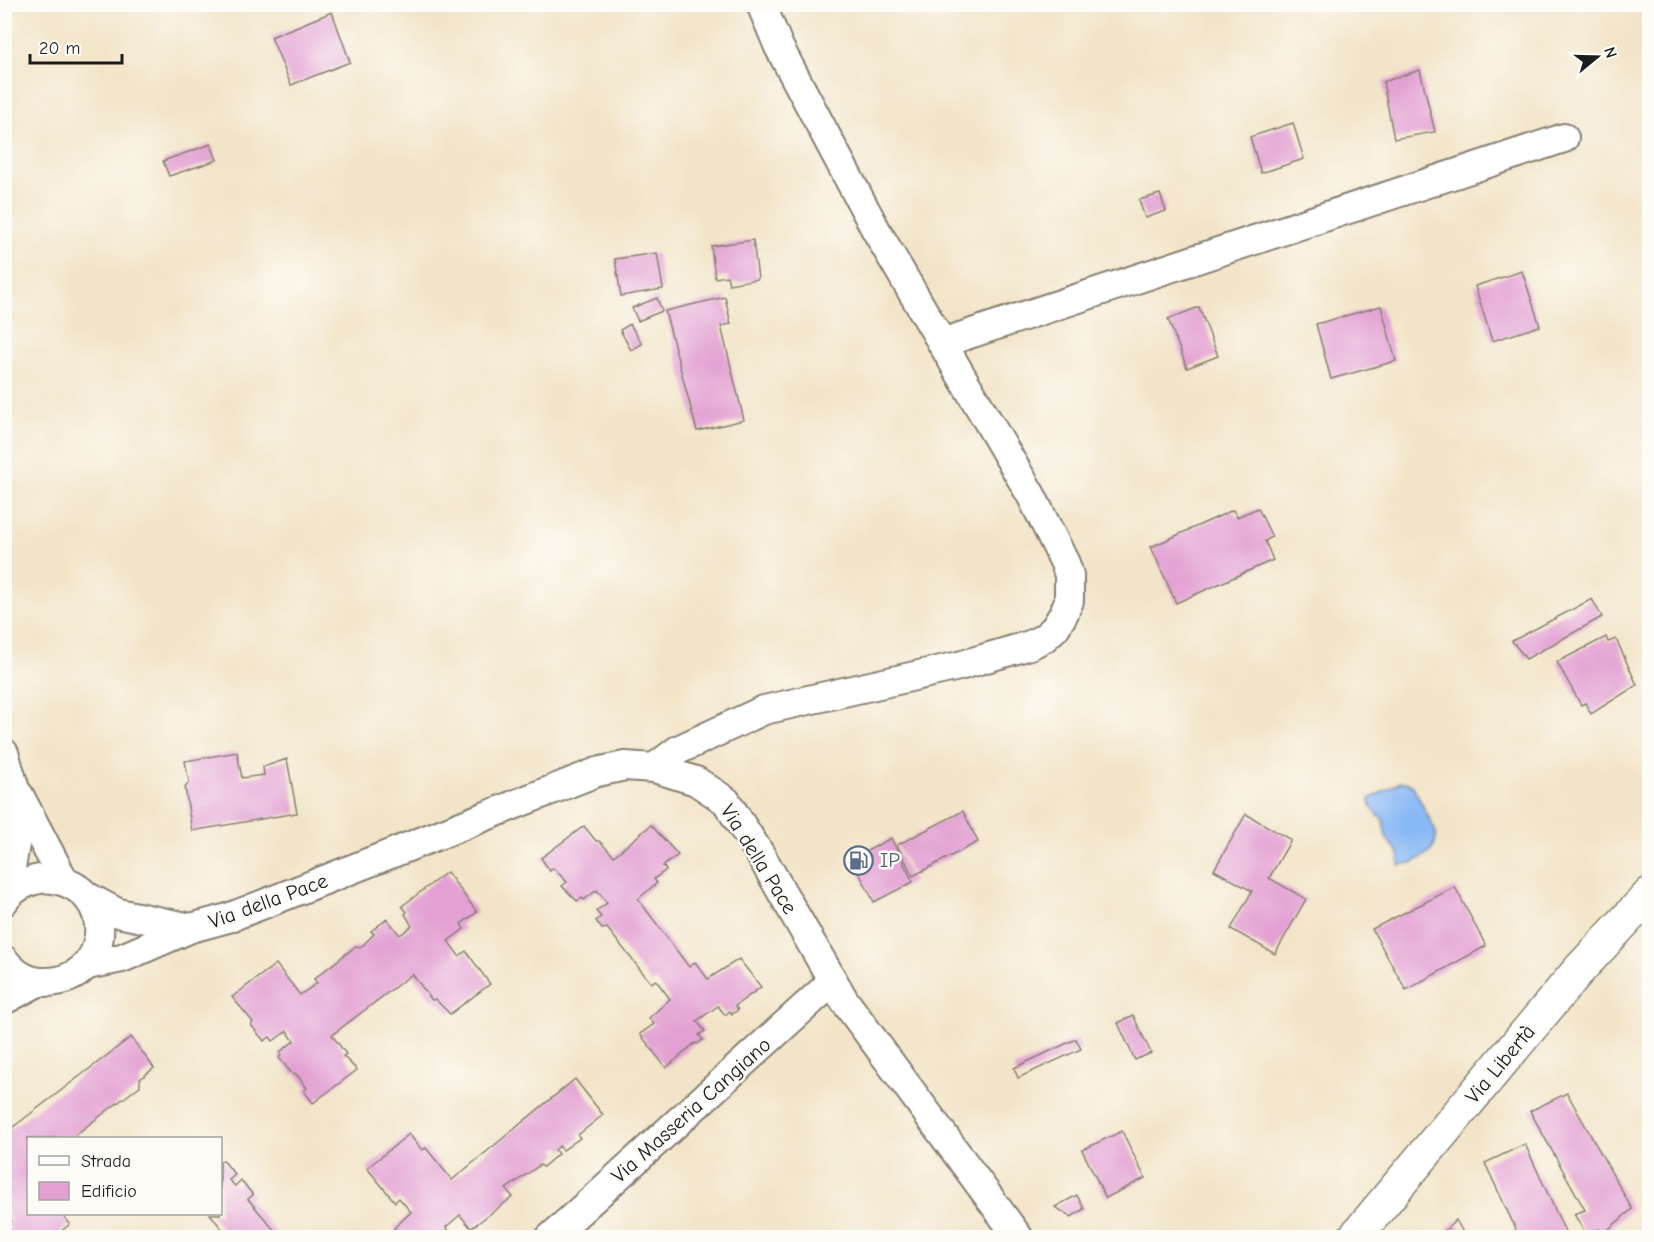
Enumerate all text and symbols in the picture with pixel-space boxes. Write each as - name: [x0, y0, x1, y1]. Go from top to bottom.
- scale bar: [30, 27, 122, 65]
- north arrow: [1567, 27, 1627, 87]
- text: 20 m: [39, 38, 80, 59]
- text: N: [1600, 45, 1620, 60]
- street label: Via della Pace: [716, 800, 802, 918]
- fuel station icon: IP: [843, 844, 875, 876]
- place label: IP: [880, 848, 900, 872]
- street label: Via della Pace: [205, 868, 331, 934]
- street label: Via Libertà: [1460, 1020, 1540, 1108]
- street label: Via Masseria Cangiano: [606, 1032, 776, 1188]
- legend: [27, 1137, 222, 1215]
- text: Strada: [81, 1151, 131, 1172]
- text: Edificio: [81, 1181, 137, 1202]

